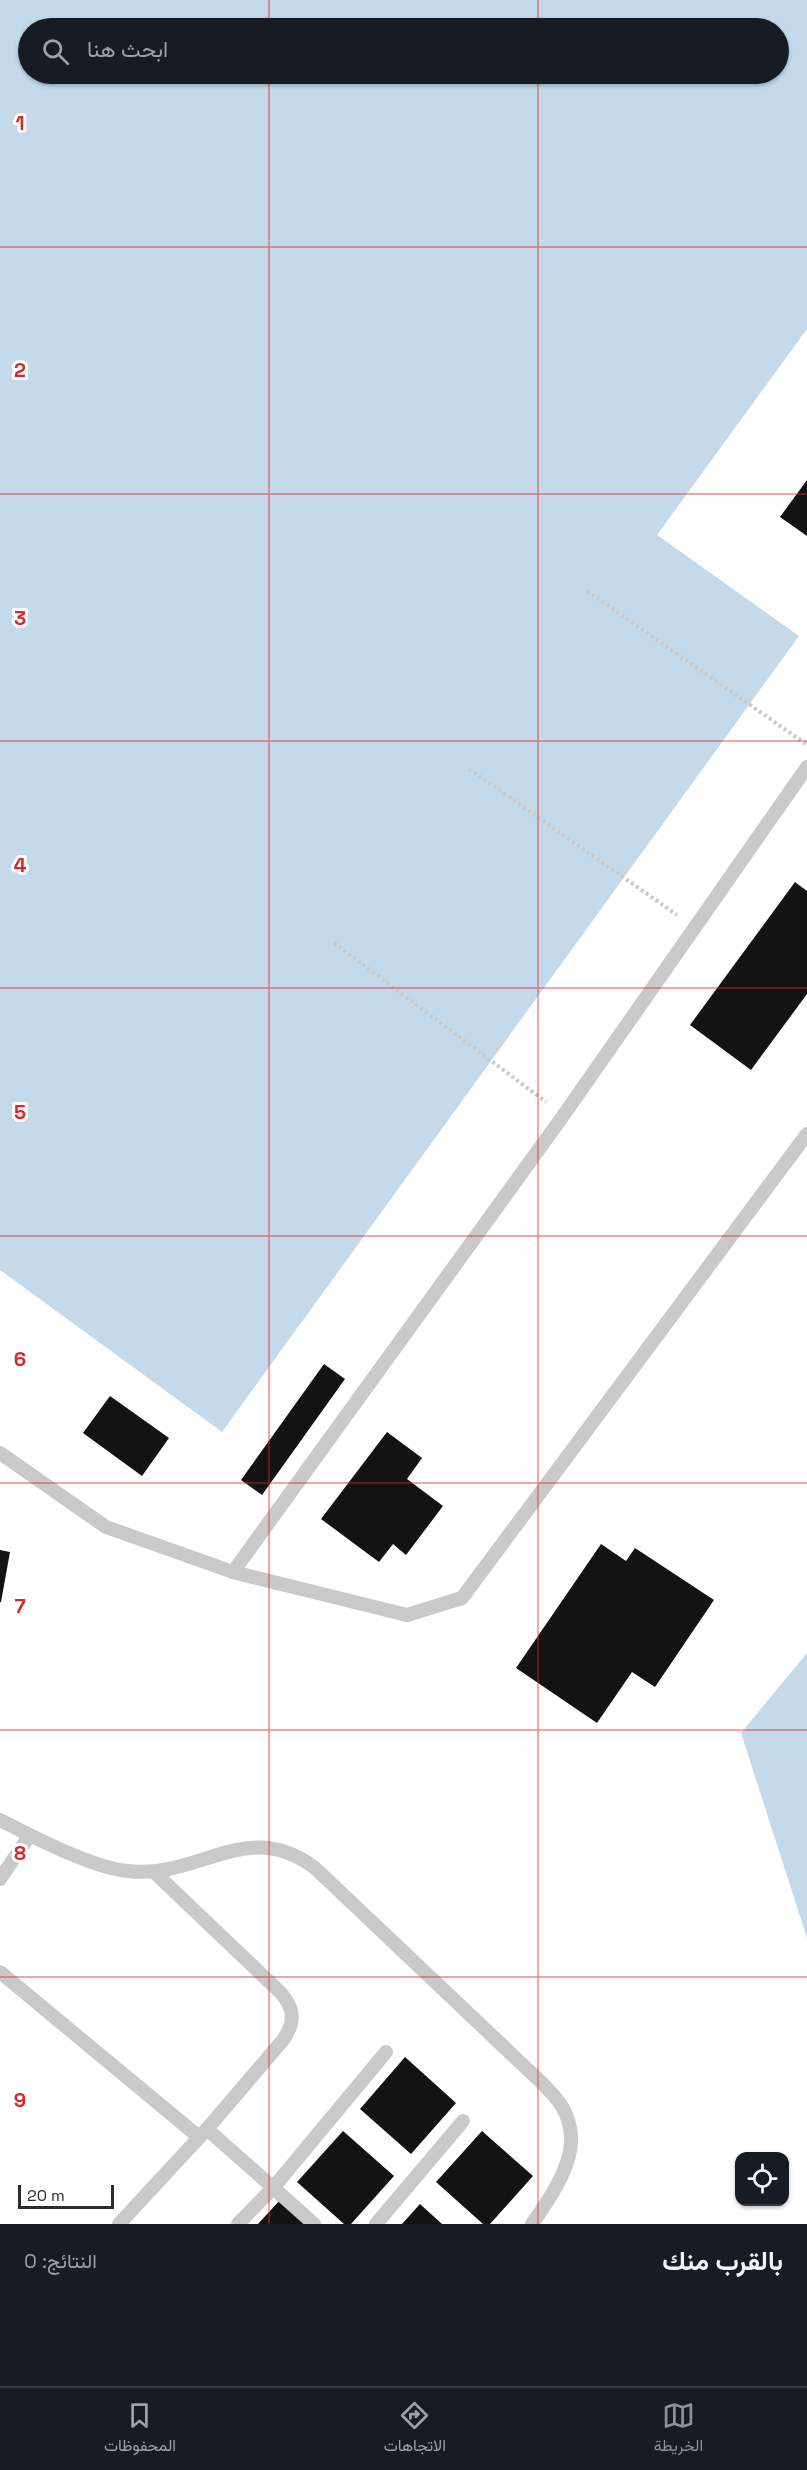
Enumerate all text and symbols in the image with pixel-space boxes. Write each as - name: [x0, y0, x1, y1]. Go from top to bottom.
- search box: [18, 18, 789, 84]
- icon: search: [39, 35, 72, 68]
- text: ابحث هنا: [87, 35, 168, 63]
- text: 1: [15, 110, 25, 136]
- text: 2: [14, 357, 26, 383]
- text: 3: [14, 605, 26, 631]
- text: 4: [14, 852, 27, 878]
- text: 5: [14, 1099, 26, 1125]
- text: 6: [14, 1346, 26, 1372]
- text: 7: [14, 1593, 26, 1619]
- text: 8: [14, 1840, 26, 1866]
- text: 9: [14, 2087, 26, 2113]
- map controls: [735, 2152, 789, 2206]
- button: locate: [735, 2152, 789, 2206]
- scale bar: [18, 2182, 114, 2210]
- text: 20 m: [27, 2185, 65, 2206]
- text: بالقرب منك: [662, 2244, 783, 2278]
- text: النتائج: 0: [24, 2248, 97, 2274]
- tab: المحفوظات: [104, 2399, 176, 2460]
- tab: الاتجاهات: [384, 2399, 446, 2460]
- tab: الخريطة: [654, 2399, 703, 2460]

